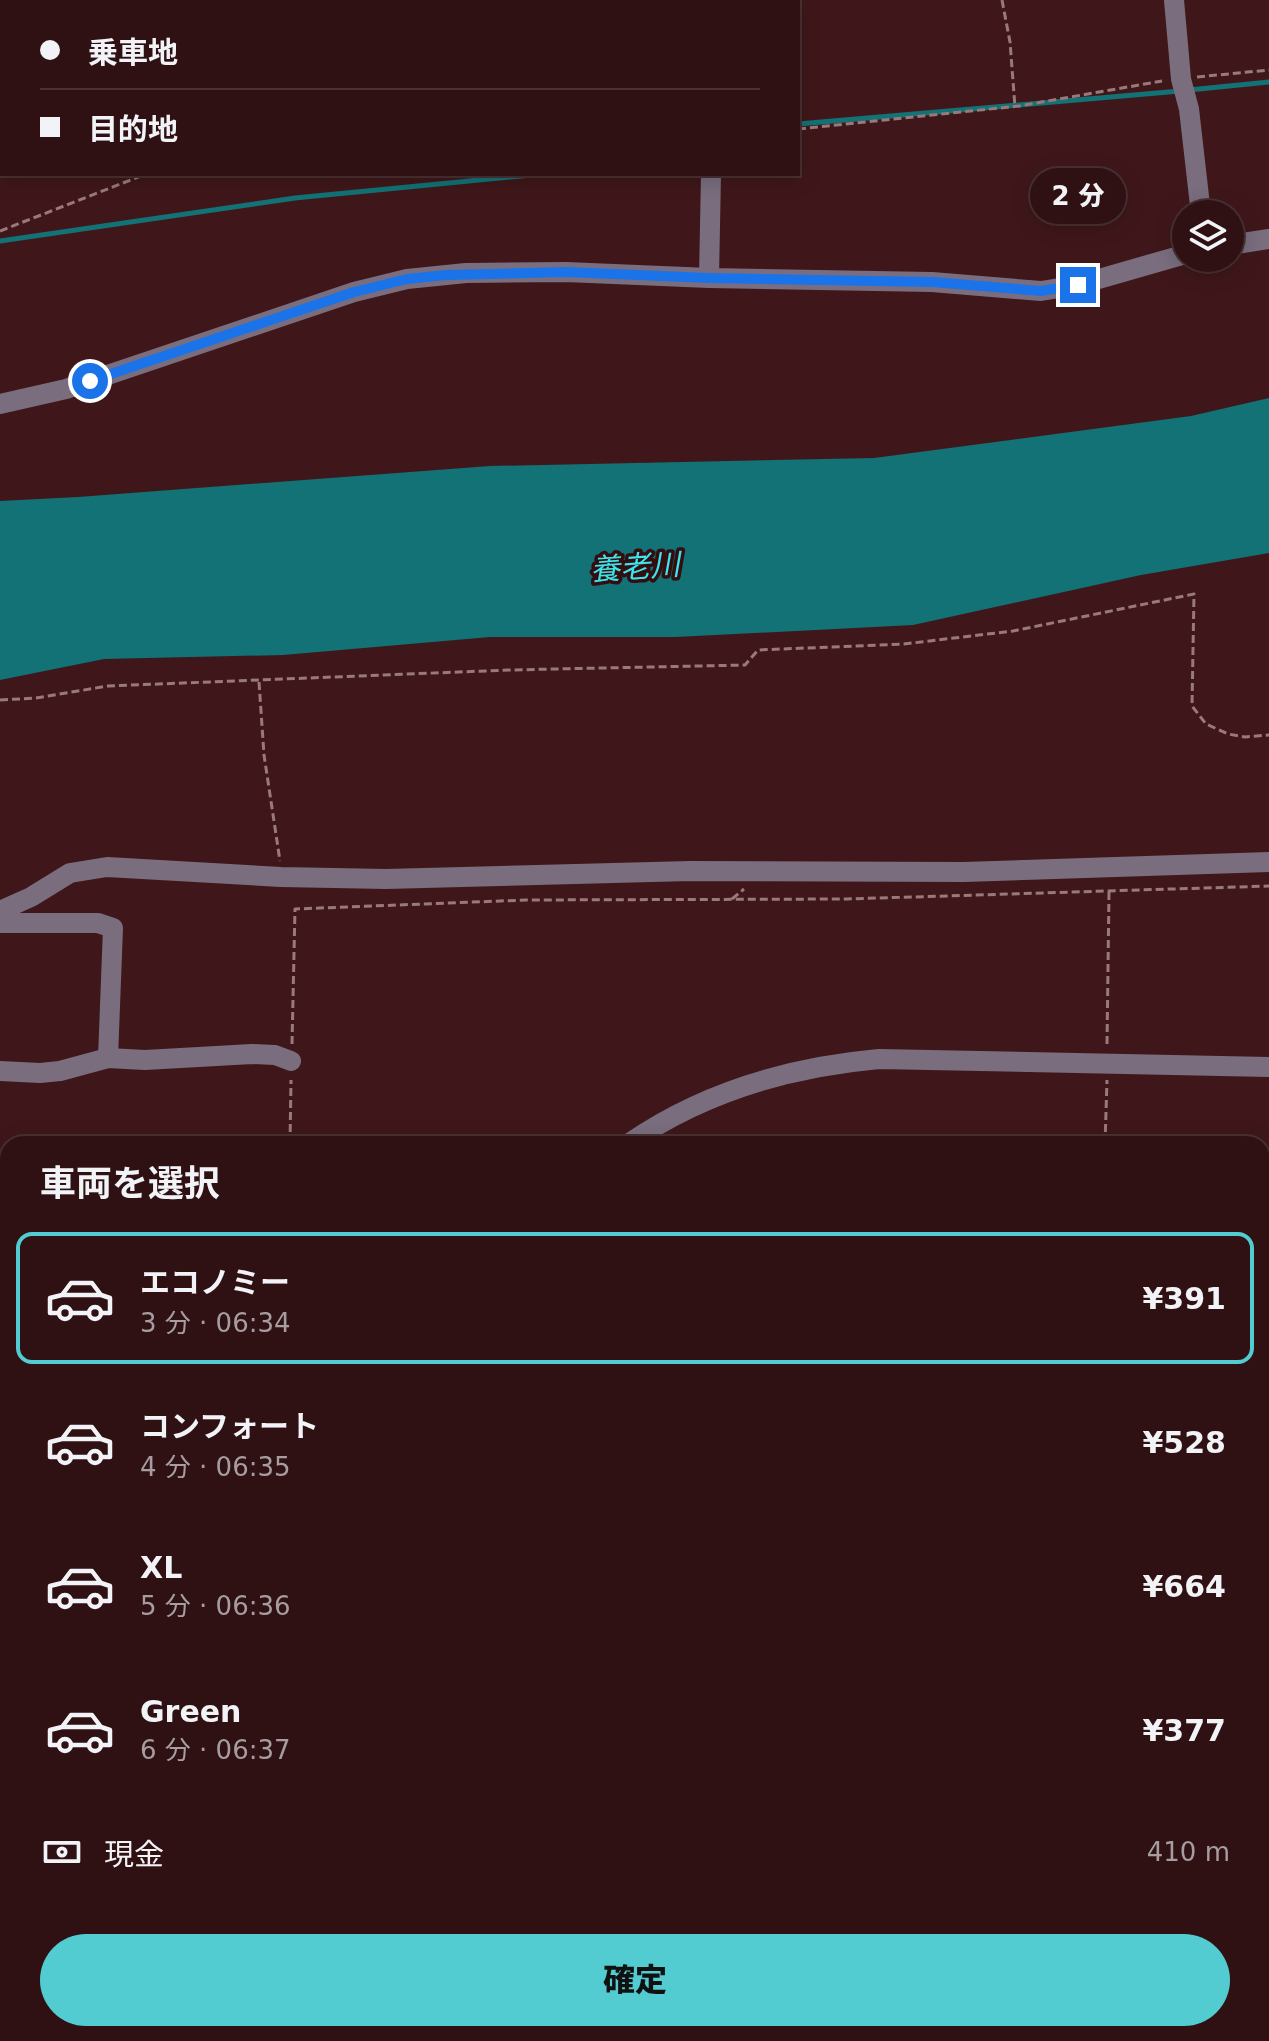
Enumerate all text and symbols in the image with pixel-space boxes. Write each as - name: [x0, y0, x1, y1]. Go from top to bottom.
- text: 乗車地: [88, 35, 178, 70]
- text: 目的地: [88, 112, 178, 147]
- callout: 2 分: [1030, 169, 1126, 225]
- text: 2 分: [1051, 181, 1105, 211]
- map controls: [1172, 200, 1244, 272]
- button: layers: [1172, 200, 1244, 272]
- route end: [1060, 267, 1096, 303]
- route start: [72, 363, 108, 399]
- water label: 養老川: [589, 546, 684, 588]
- text: 車両を選択: [40, 1163, 220, 1204]
- icon: car: [44, 1262, 116, 1334]
- text: エコノミー: [140, 1265, 290, 1300]
- text: ¥391: [1143, 1281, 1226, 1316]
- text: 3 分 · 06:34: [140, 1308, 291, 1338]
- icon: car: [44, 1406, 116, 1478]
- text: コンフォート: [140, 1409, 319, 1444]
- text: ¥528: [1143, 1425, 1226, 1460]
- text: 4 分 · 06:35: [140, 1452, 291, 1482]
- icon: car: [44, 1550, 116, 1622]
- text: XL: [140, 1550, 182, 1585]
- text: ¥664: [1143, 1569, 1226, 1604]
- text: 5 分 · 06:36: [140, 1591, 291, 1621]
- icon: car: [44, 1694, 116, 1766]
- text: Green: [140, 1694, 241, 1729]
- text: ¥377: [1143, 1713, 1226, 1748]
- text: 6 分 · 06:37: [140, 1735, 291, 1765]
- icon: cash: [40, 1830, 84, 1874]
- text: 現金: [104, 1837, 164, 1872]
- text: 410 m: [1147, 1837, 1230, 1867]
- button: 確定: [40, 1934, 1230, 2026]

